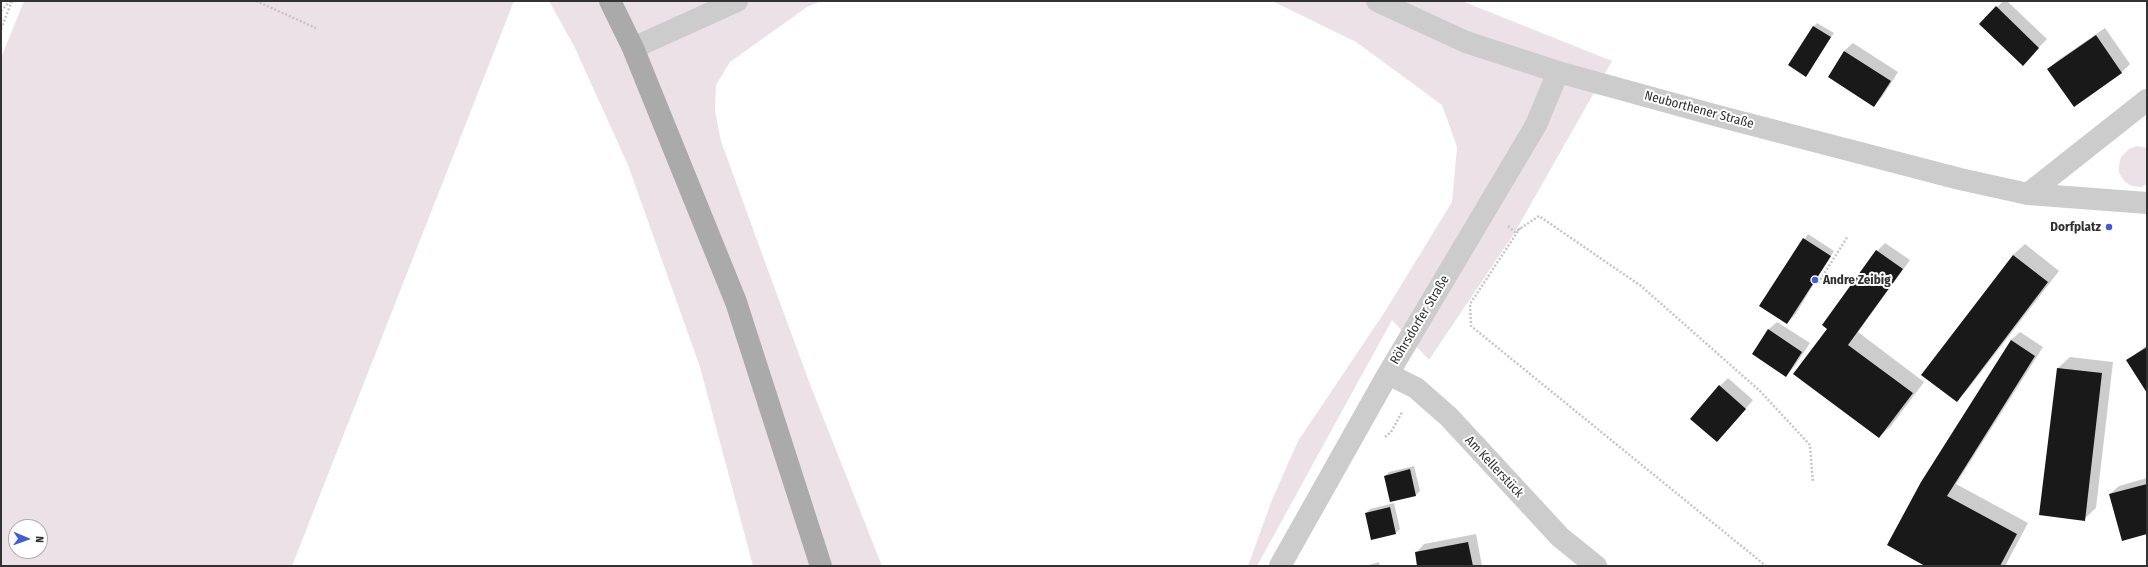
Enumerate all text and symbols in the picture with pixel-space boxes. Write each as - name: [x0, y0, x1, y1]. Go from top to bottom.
- street label: Neuborthener Straße: [1643, 88, 1755, 132]
- place label: Dorfplatz: [2050, 219, 2101, 235]
- marker: Dorfplatz: [2104, 222, 2114, 232]
- place label: Andre Zeibig: [1823, 272, 1891, 288]
- street label: Röhrsdorfer Straße: [1387, 273, 1453, 367]
- marker: Andre Zeibig: [1810, 275, 1820, 285]
- street label: Am Kellerstück: [1461, 433, 1527, 501]
- north arrow: [8, 519, 48, 559]
- text: N: [33, 536, 46, 543]

